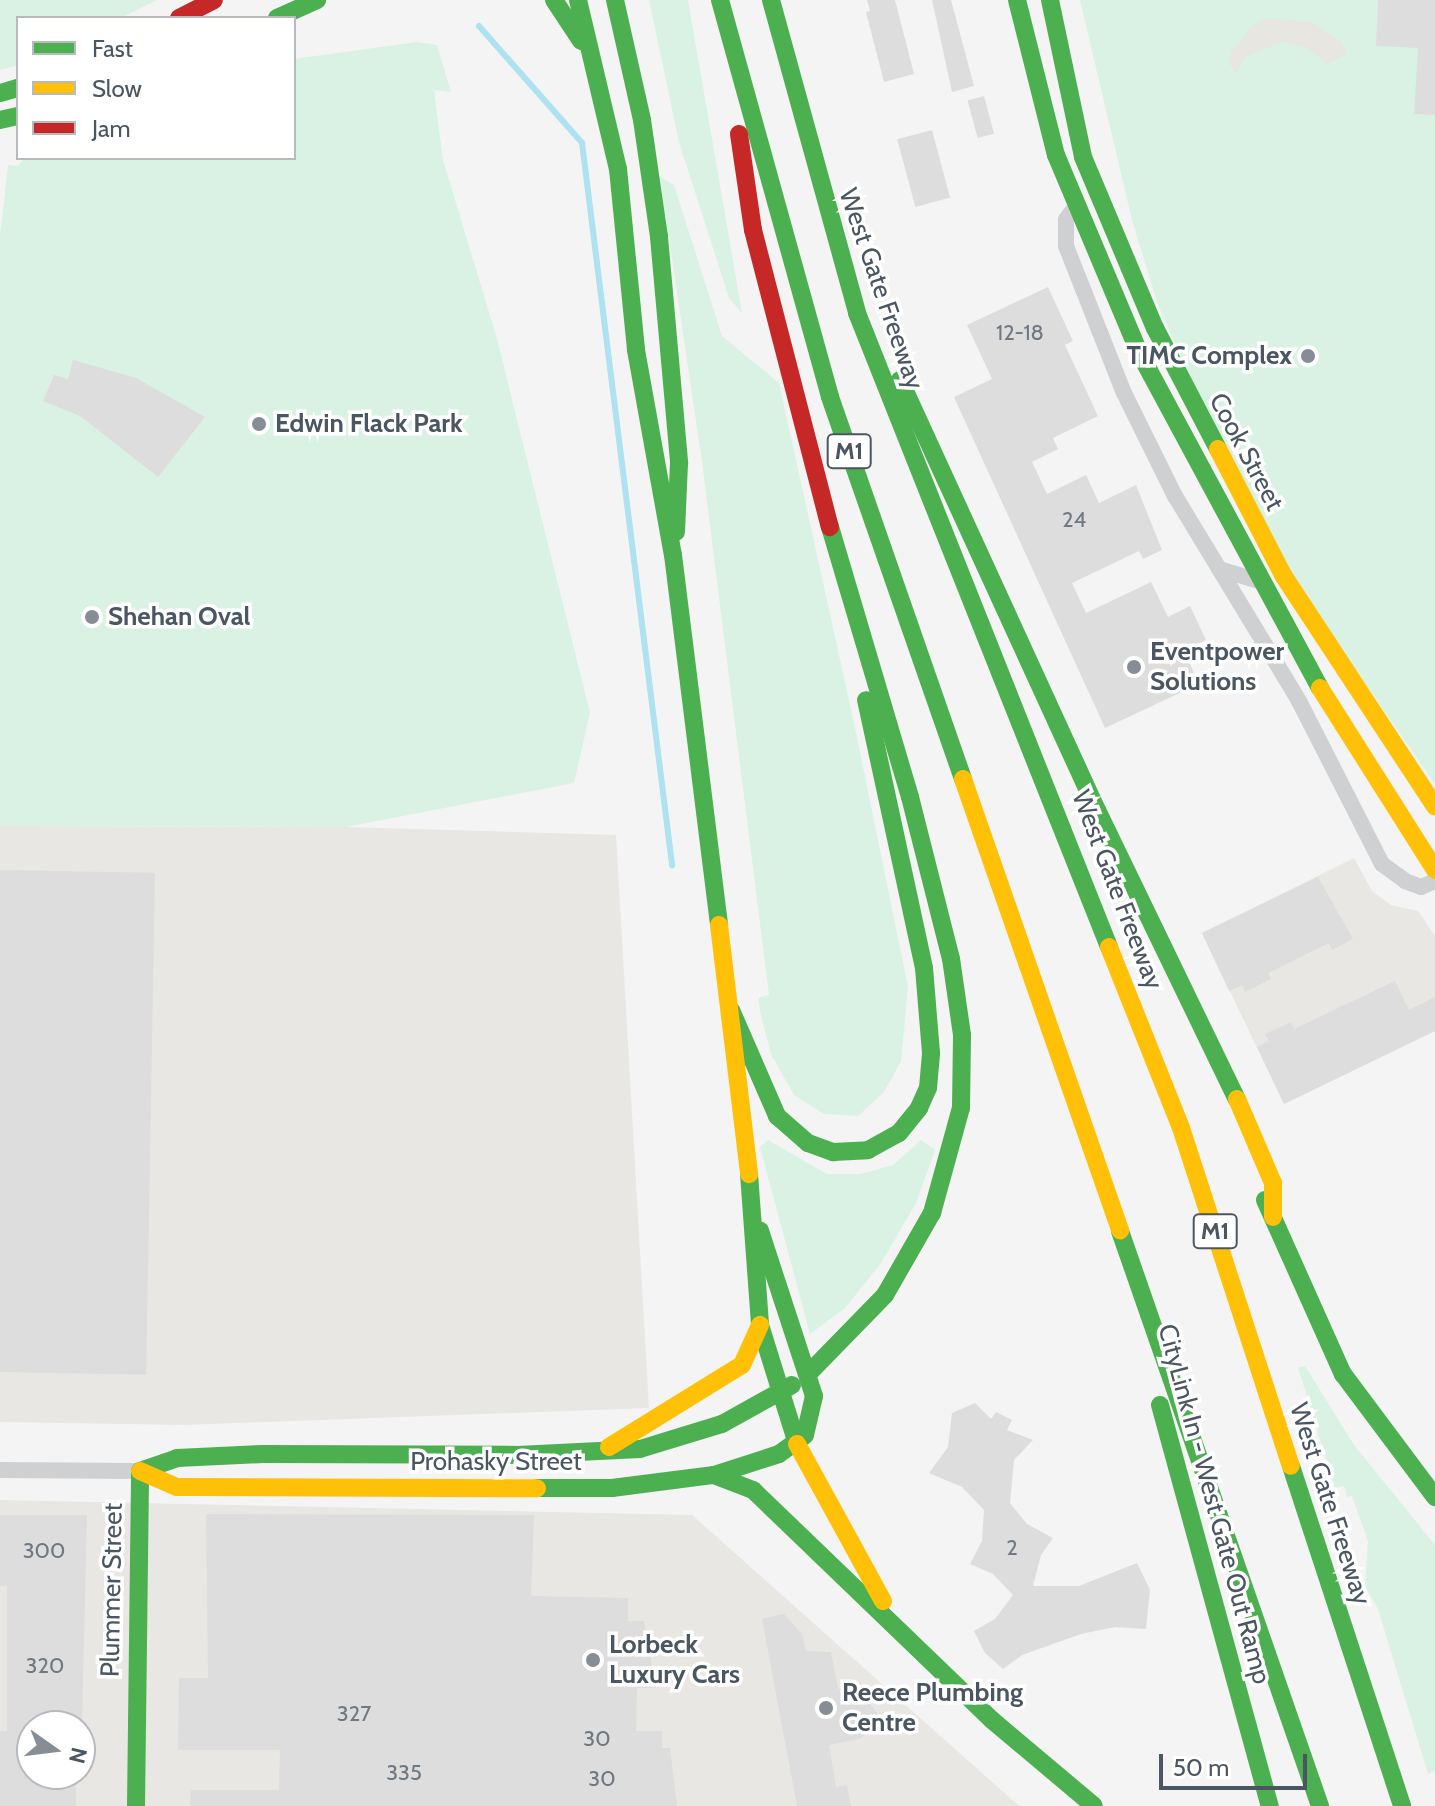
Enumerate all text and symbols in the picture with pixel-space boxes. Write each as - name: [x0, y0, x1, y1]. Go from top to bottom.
- legend: [16, 16, 296, 160]
- text: Fast: [92, 34, 133, 63]
- text: Slow: [92, 74, 142, 103]
- text: Jam: [92, 114, 130, 143]
- street label: West Gate Freeway: [832, 184, 930, 394]
- house number: 12-18: [996, 320, 1044, 346]
- place label: TIMC Complex: [1127, 340, 1292, 372]
- marker: TIMC Complex: [1299, 347, 1317, 365]
- street label: Cook Street: [1202, 388, 1290, 516]
- place label: Edwin Flack Park: [275, 408, 463, 440]
- marker: Edwin Flack Park: [250, 415, 268, 433]
- road number: M1: [825, 431, 873, 471]
- house number: 24: [1062, 507, 1086, 533]
- place label: Shehan Oval: [108, 601, 250, 633]
- marker: Shehan Oval: [83, 608, 101, 626]
- place label: Eventpower Solutions: [1150, 636, 1284, 698]
- marker: Eventpower Solutions: [1125, 658, 1143, 676]
- street label: West Gate Freeway: [1065, 786, 1169, 994]
- road number: M1: [1191, 1211, 1239, 1251]
- street label: CityLink In - West Gate Out Ramp: [1151, 1321, 1277, 1687]
- street label: West Gate Freeway: [1283, 1399, 1377, 1609]
- street label: Prohasky Street: [410, 1446, 582, 1478]
- street label: Plummer Street: [95, 1503, 129, 1677]
- house number: 2: [1006, 1535, 1018, 1561]
- house number: 300: [23, 1538, 65, 1564]
- place label: Lorbeck Luxury Cars: [609, 1629, 740, 1690]
- marker: Lorbeck Luxury Cars: [584, 1651, 602, 1669]
- house number: 320: [26, 1653, 64, 1679]
- place label: Reece Plumbing Centre: [842, 1677, 1023, 1738]
- marker: Reece Plumbing Centre: [817, 1699, 835, 1717]
- house number: 327: [337, 1701, 371, 1727]
- north arrow: [16, 1710, 96, 1790]
- house number: 30: [583, 1726, 611, 1752]
- scale bar: [1163, 1738, 1311, 1788]
- text: N: [63, 1745, 93, 1766]
- text: 50 m: [1173, 1753, 1229, 1782]
- house number: 335: [386, 1760, 422, 1786]
- house number: 30: [588, 1766, 616, 1792]

